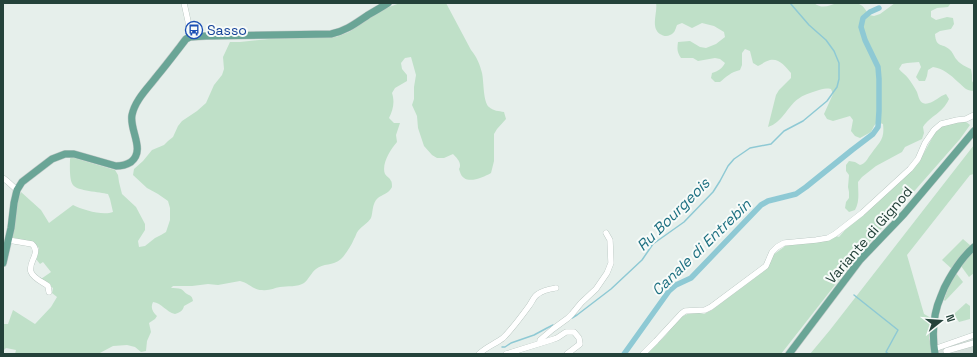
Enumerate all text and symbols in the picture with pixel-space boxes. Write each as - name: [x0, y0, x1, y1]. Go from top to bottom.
- bus stop icon: Sasso: [184, 20, 204, 40]
- place label: Sasso: [207, 21, 247, 39]
- water label: Ru Bourgeois: [632, 173, 714, 255]
- street label: Variante di Gignod: [822, 183, 916, 287]
- water label: Canale di Entrebin: [647, 194, 755, 299]
- north arrow: [921, 301, 961, 341]
- text: N: [943, 313, 958, 324]

